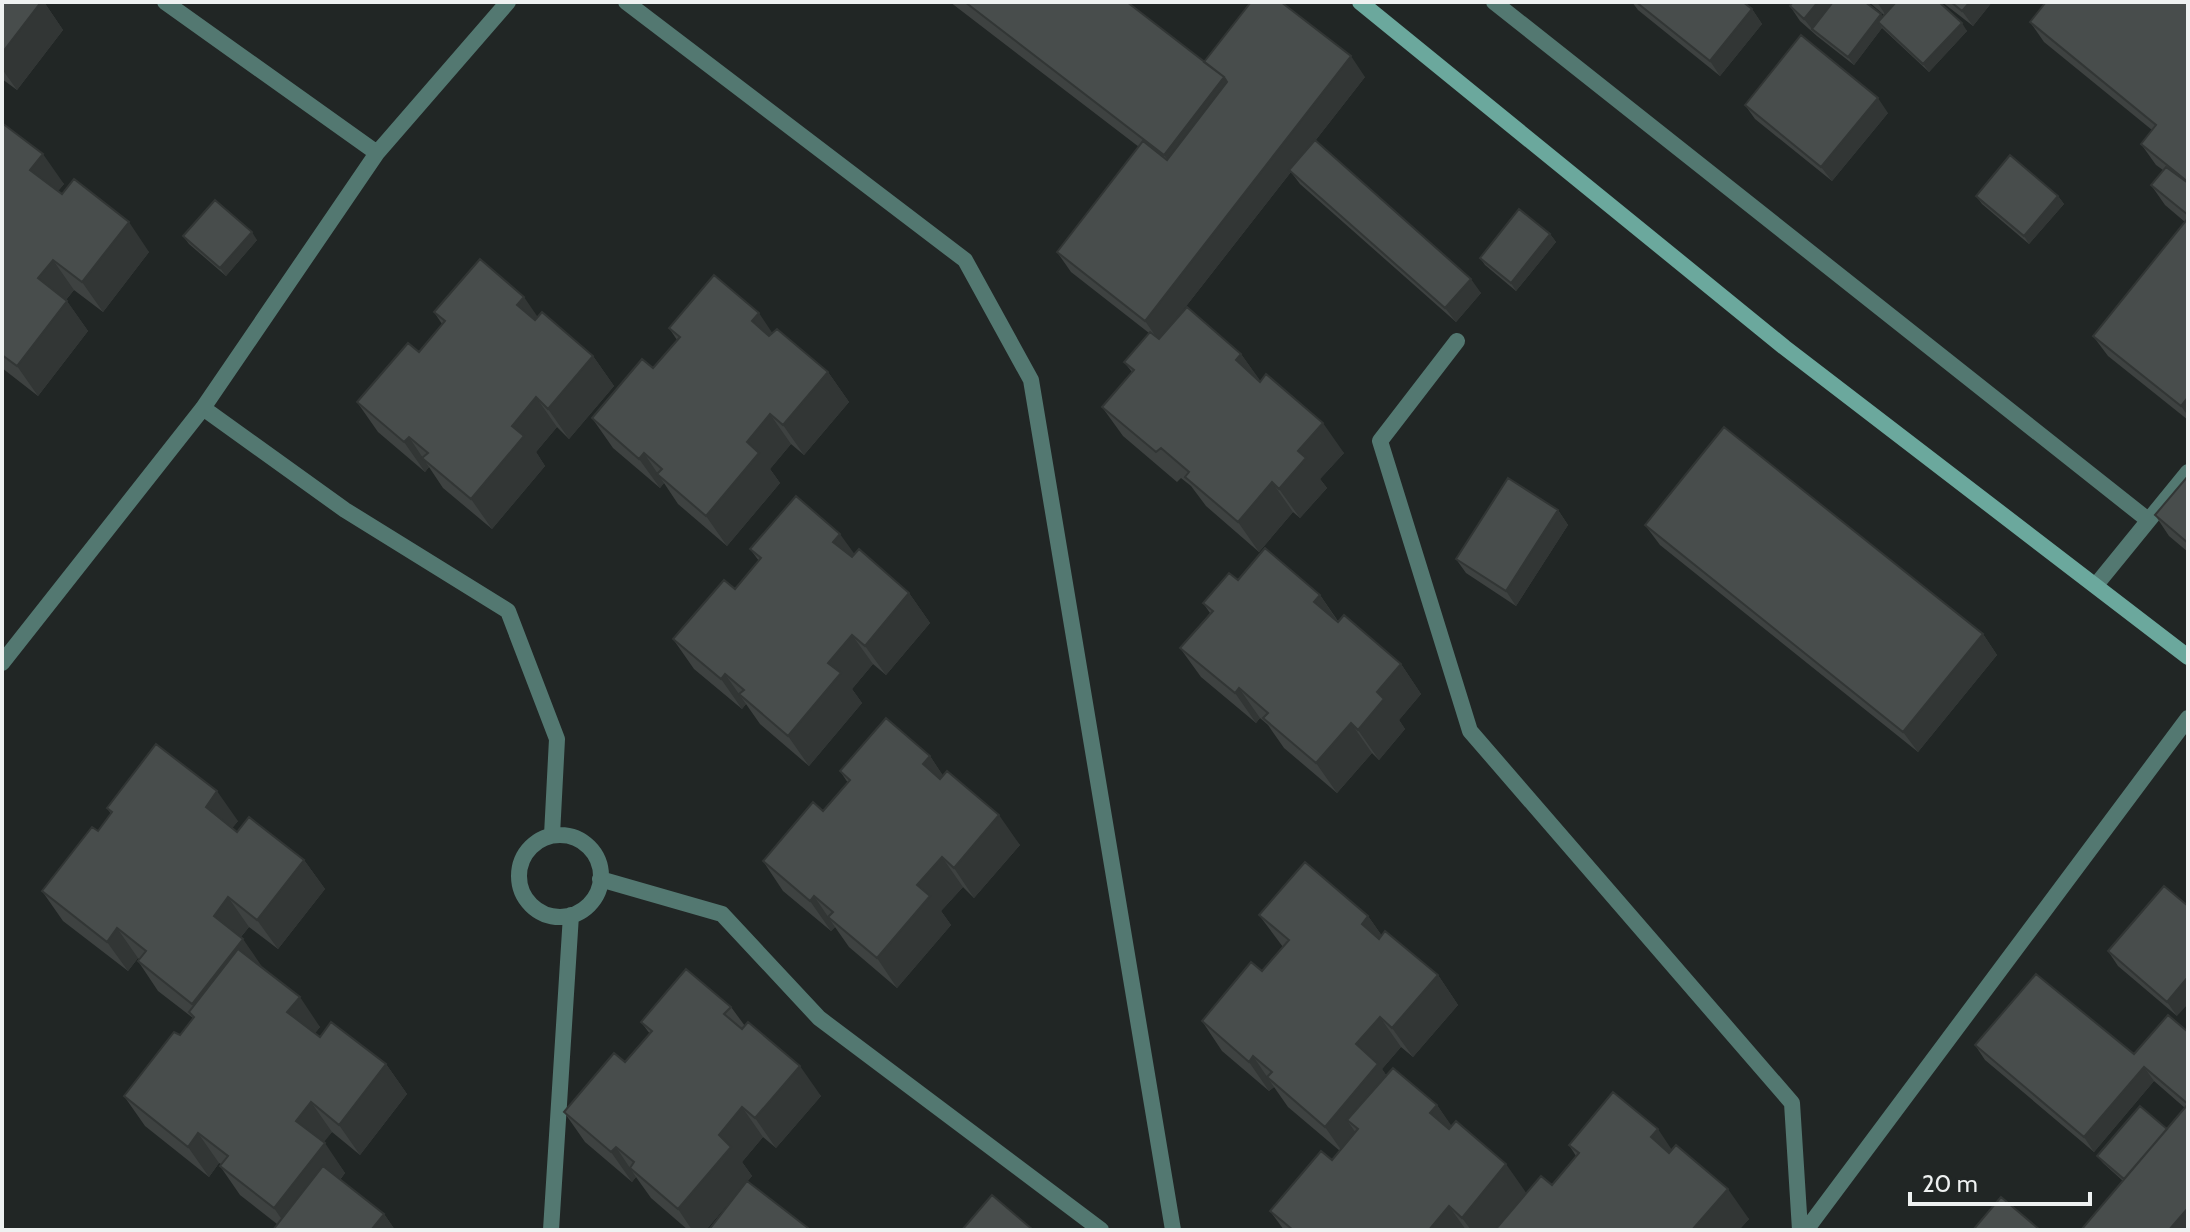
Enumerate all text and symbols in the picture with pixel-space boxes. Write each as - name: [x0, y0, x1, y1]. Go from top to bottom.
- scale bar: [1910, 1156, 2090, 1206]
- text: 20 m: [1922, 1169, 1978, 1198]

